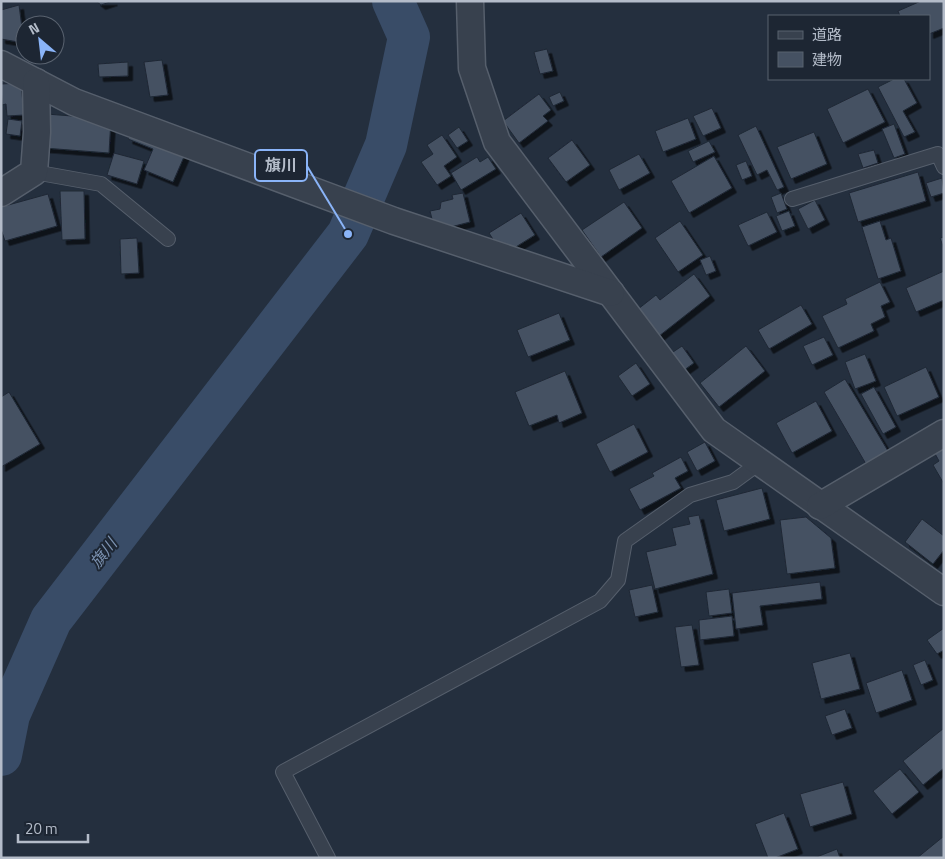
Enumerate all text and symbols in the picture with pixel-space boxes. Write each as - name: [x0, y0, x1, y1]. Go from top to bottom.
- north arrow: [15, 15, 65, 65]
- legend: [768, 15, 930, 80]
- text: N: [24, 17, 43, 40]
- text: 道路: [812, 23, 842, 46]
- text: 建物: [812, 48, 842, 71]
- callout: 旗川: [255, 150, 307, 181]
- text: 旗川: [265, 153, 297, 177]
- water label: 旗川: [84, 531, 124, 573]
- scale bar: [18, 812, 88, 844]
- text: 20 m: [25, 817, 58, 840]

